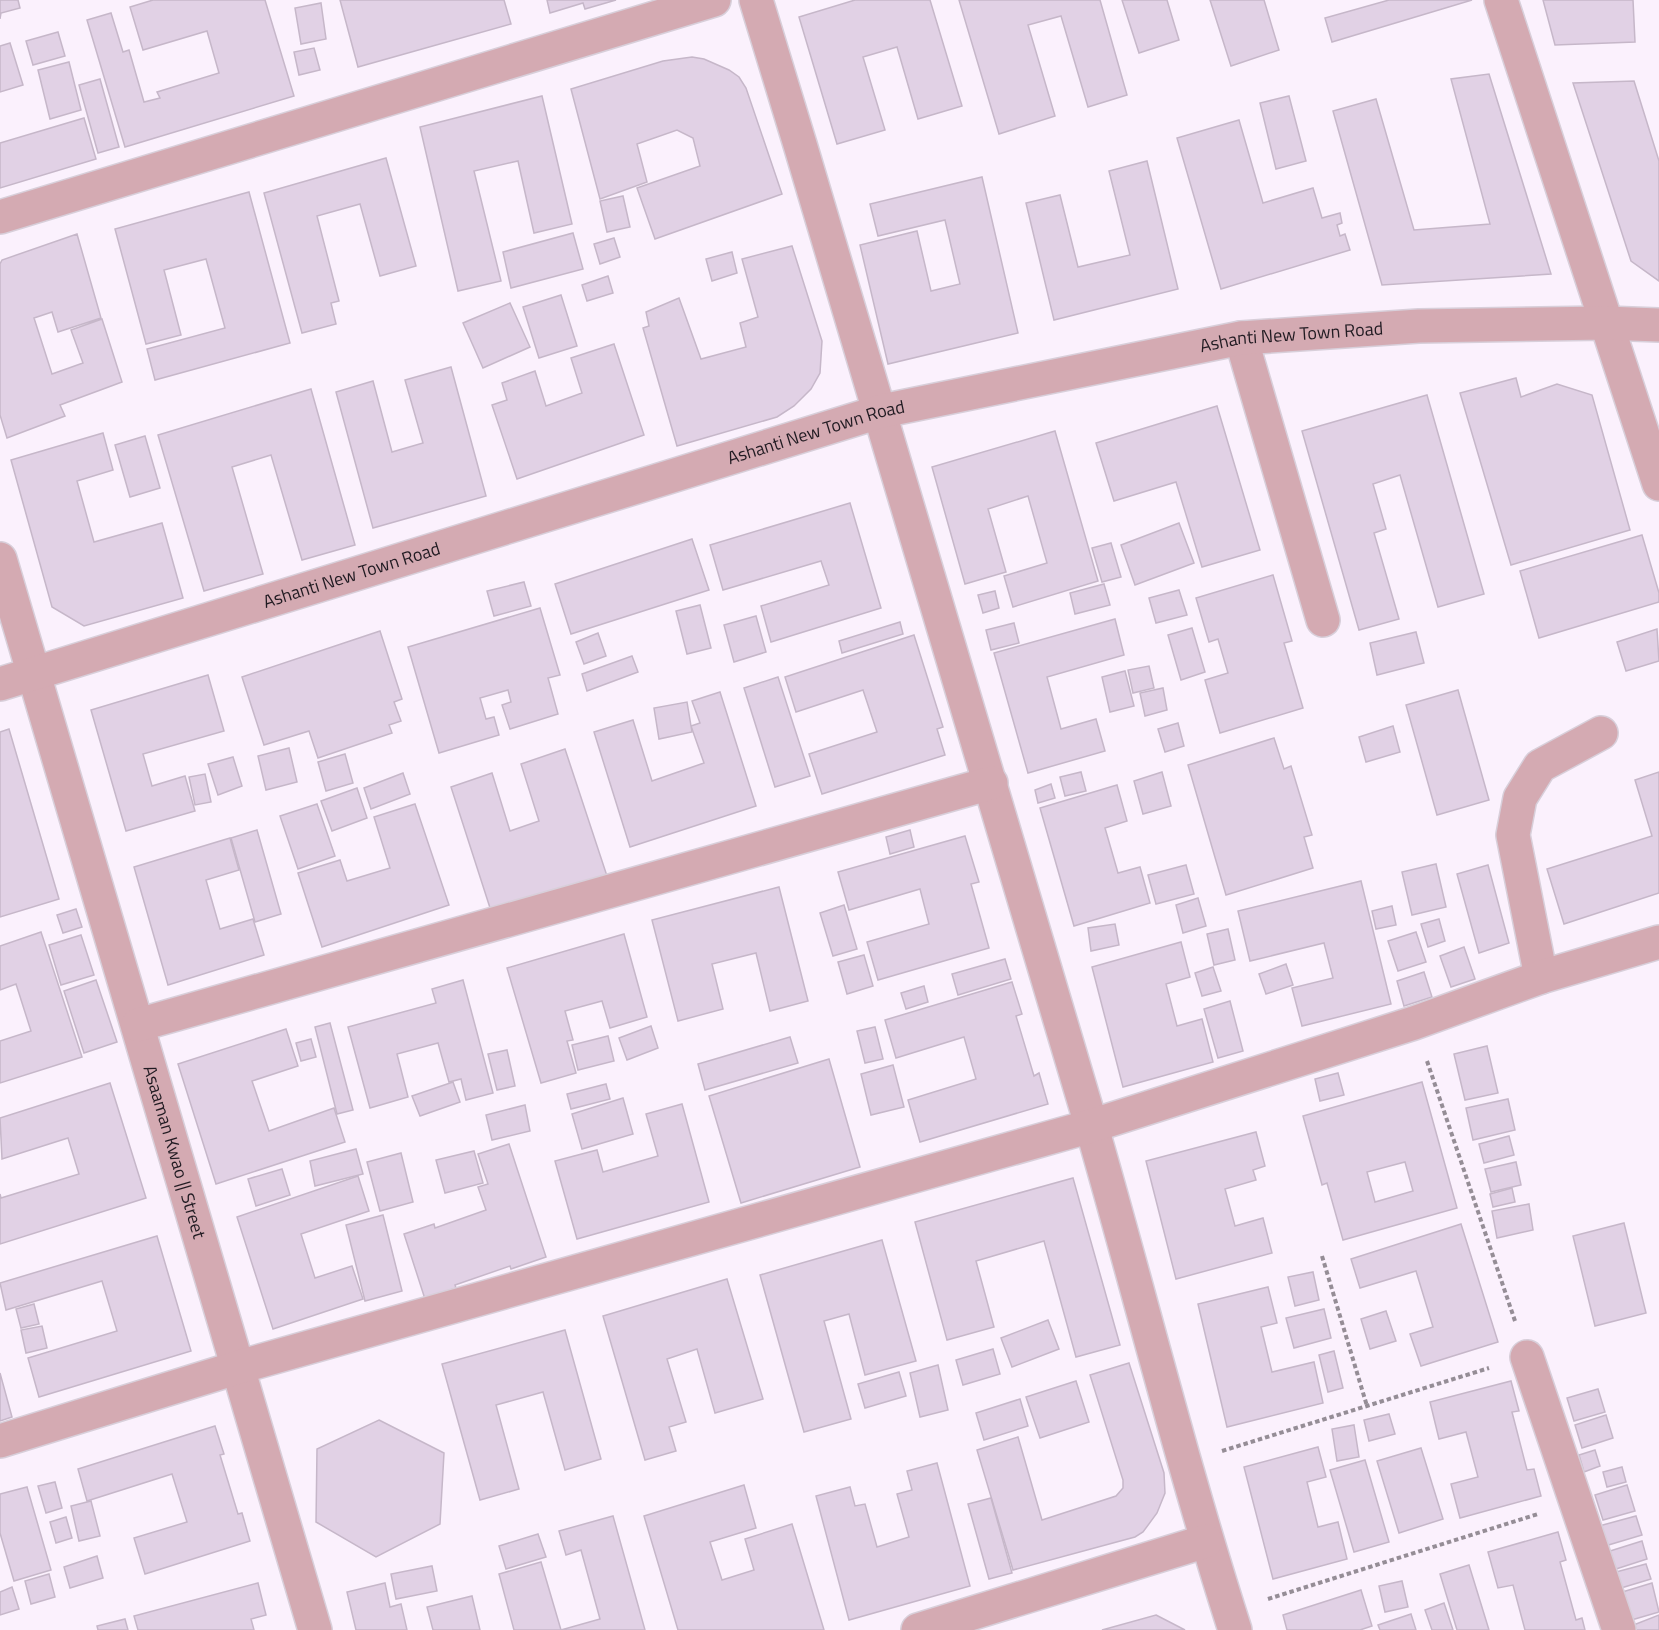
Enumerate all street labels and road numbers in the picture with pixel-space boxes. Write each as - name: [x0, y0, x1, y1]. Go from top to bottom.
- street label: Ashanti New Town Road: [1197, 314, 1384, 359]
- street label: Ashanti New Town Road: [724, 393, 907, 471]
- street label: Ashanti New Town Road: [259, 535, 443, 615]
- street label: Asaaman Kwao || Street: [137, 1062, 213, 1242]

